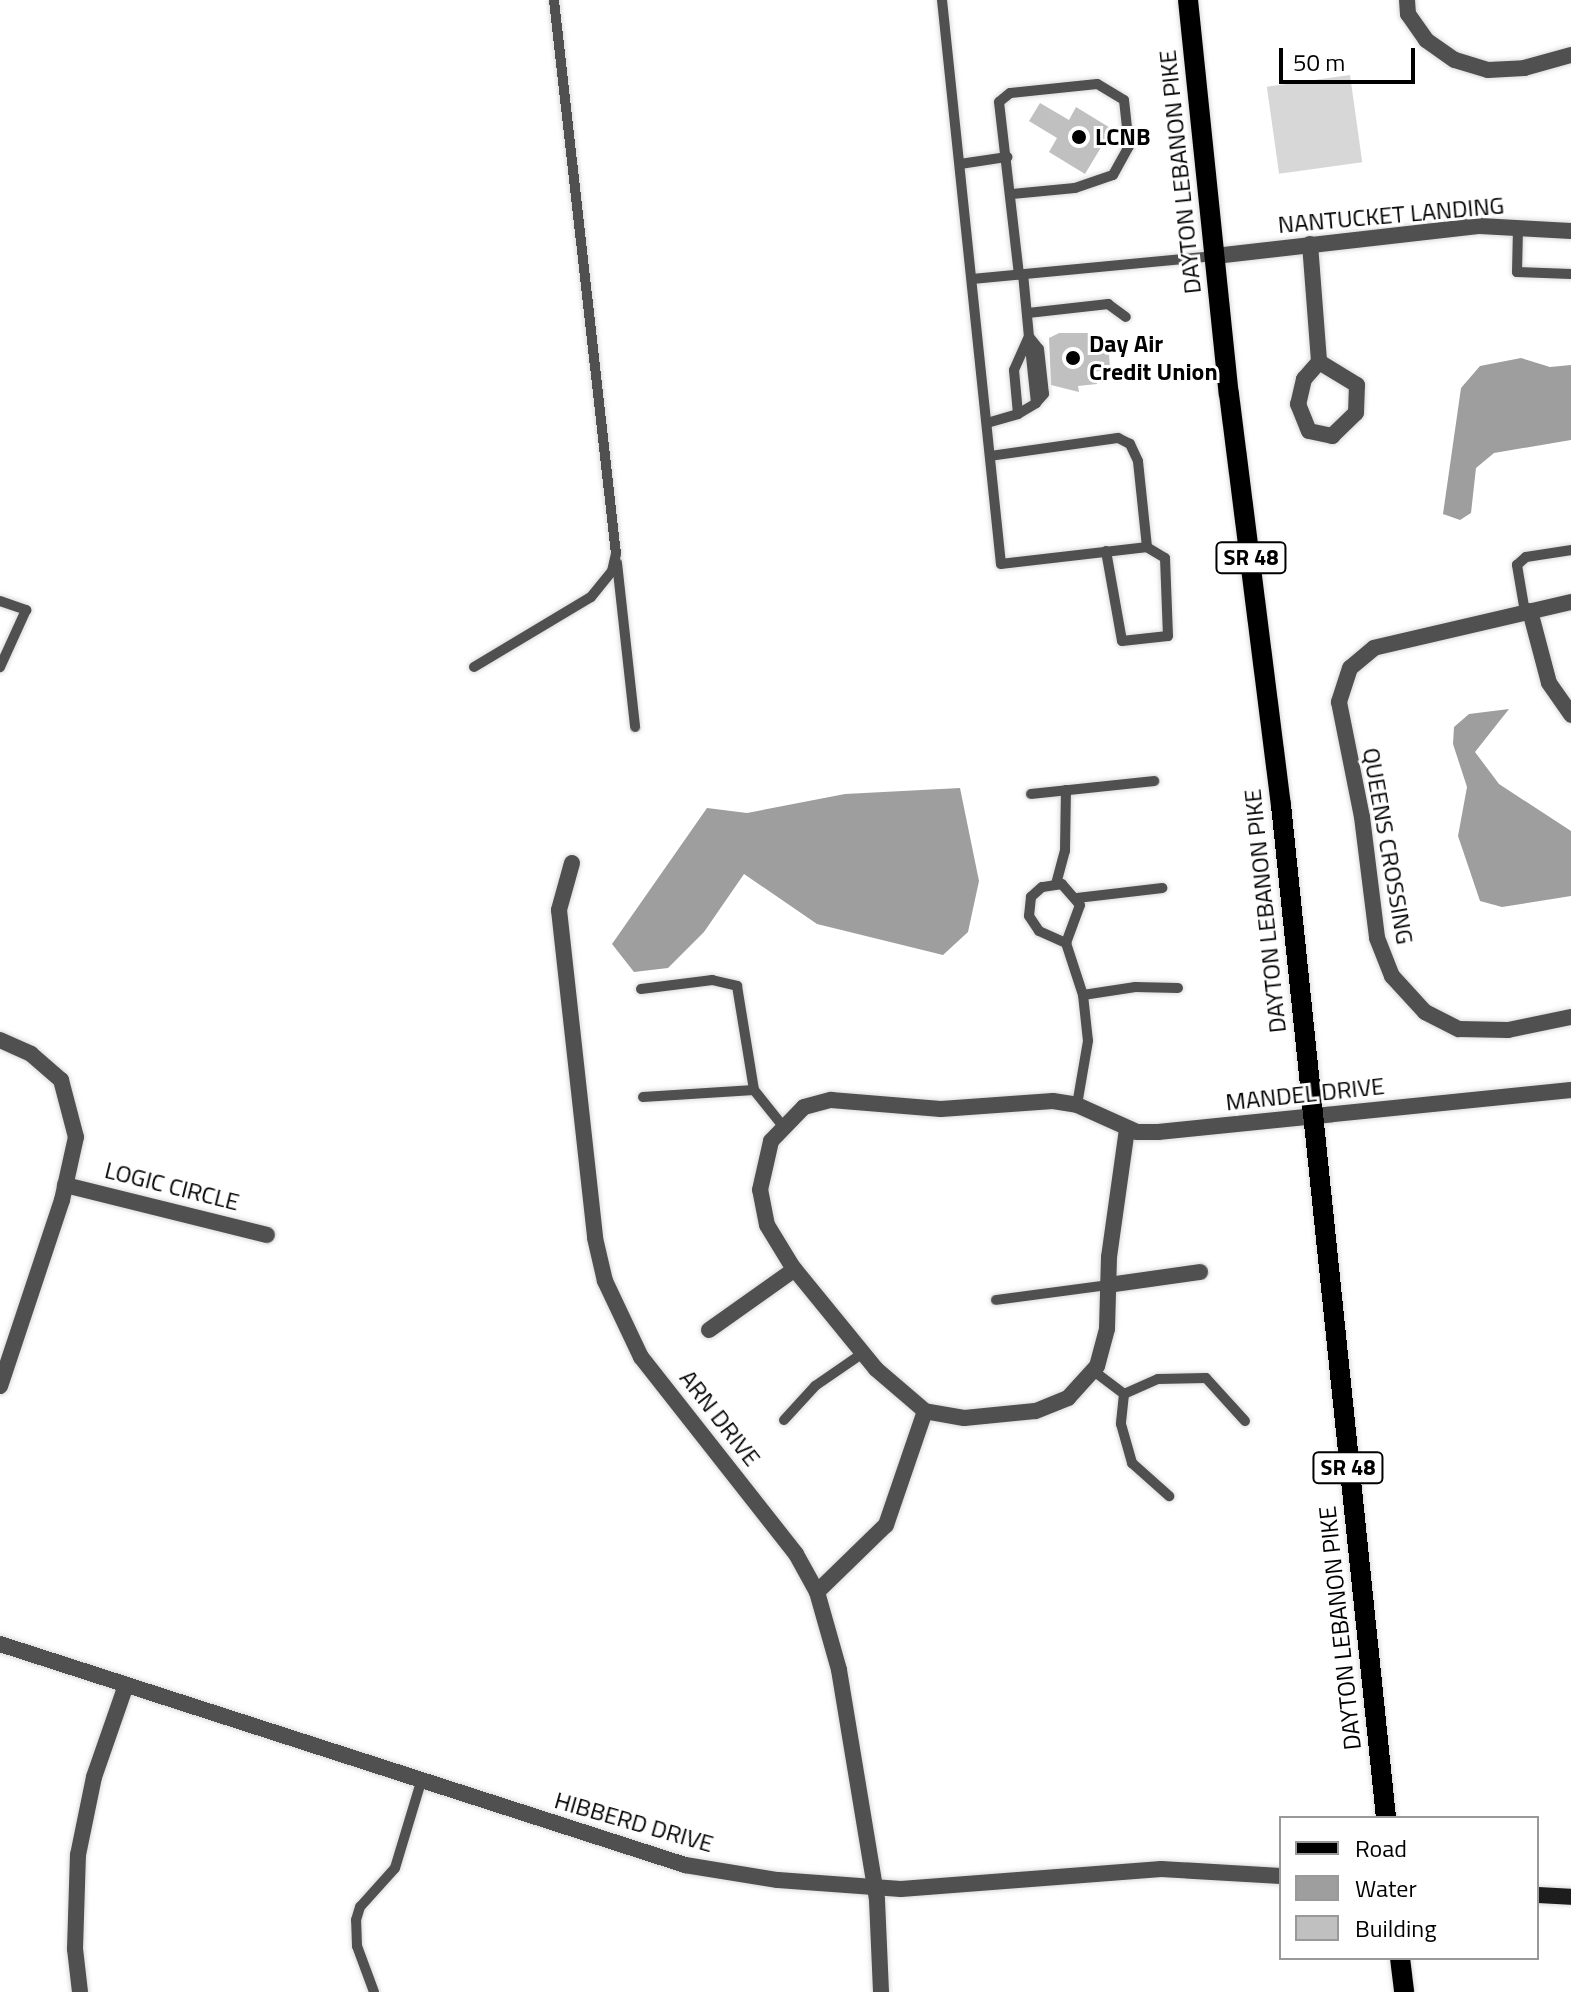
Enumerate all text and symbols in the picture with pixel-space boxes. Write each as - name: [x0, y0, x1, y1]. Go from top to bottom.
- scale bar: [1283, 32, 1419, 82]
- text: 50 m: [1293, 44, 1345, 80]
- street label: DAYTON LEBANON PIKE: [1153, 49, 1207, 295]
- place label: LCNB: [1095, 123, 1151, 151]
- marker: LCNB: [1070, 128, 1088, 146]
- street label: NANTUCKET LANDING: [1277, 191, 1505, 239]
- place label: Day Air Credit Union: [1089, 330, 1218, 386]
- marker: Day Air Credit Union: [1064, 349, 1082, 367]
- road number: SR 48: [1215, 540, 1287, 576]
- street label: QUEENS CROSSING: [1357, 746, 1419, 946]
- street label: DAYTON LEBANON PIKE: [1238, 788, 1292, 1034]
- street label: MANDEL DRIVE: [1224, 1071, 1386, 1117]
- street label: LOGIC CIRCLE: [102, 1155, 242, 1217]
- street label: ARN DRIVE: [674, 1364, 766, 1472]
- road number: SR 48: [1312, 1450, 1384, 1486]
- street label: DAYTON LEBANON PIKE: [1313, 1505, 1367, 1751]
- street label: HIBBERD DRIVE: [551, 1786, 717, 1858]
- legend: [1279, 1816, 1539, 1960]
- text: Road: [1355, 1830, 1407, 1866]
- text: Water: [1355, 1870, 1417, 1906]
- text: Building: [1355, 1910, 1437, 1946]

